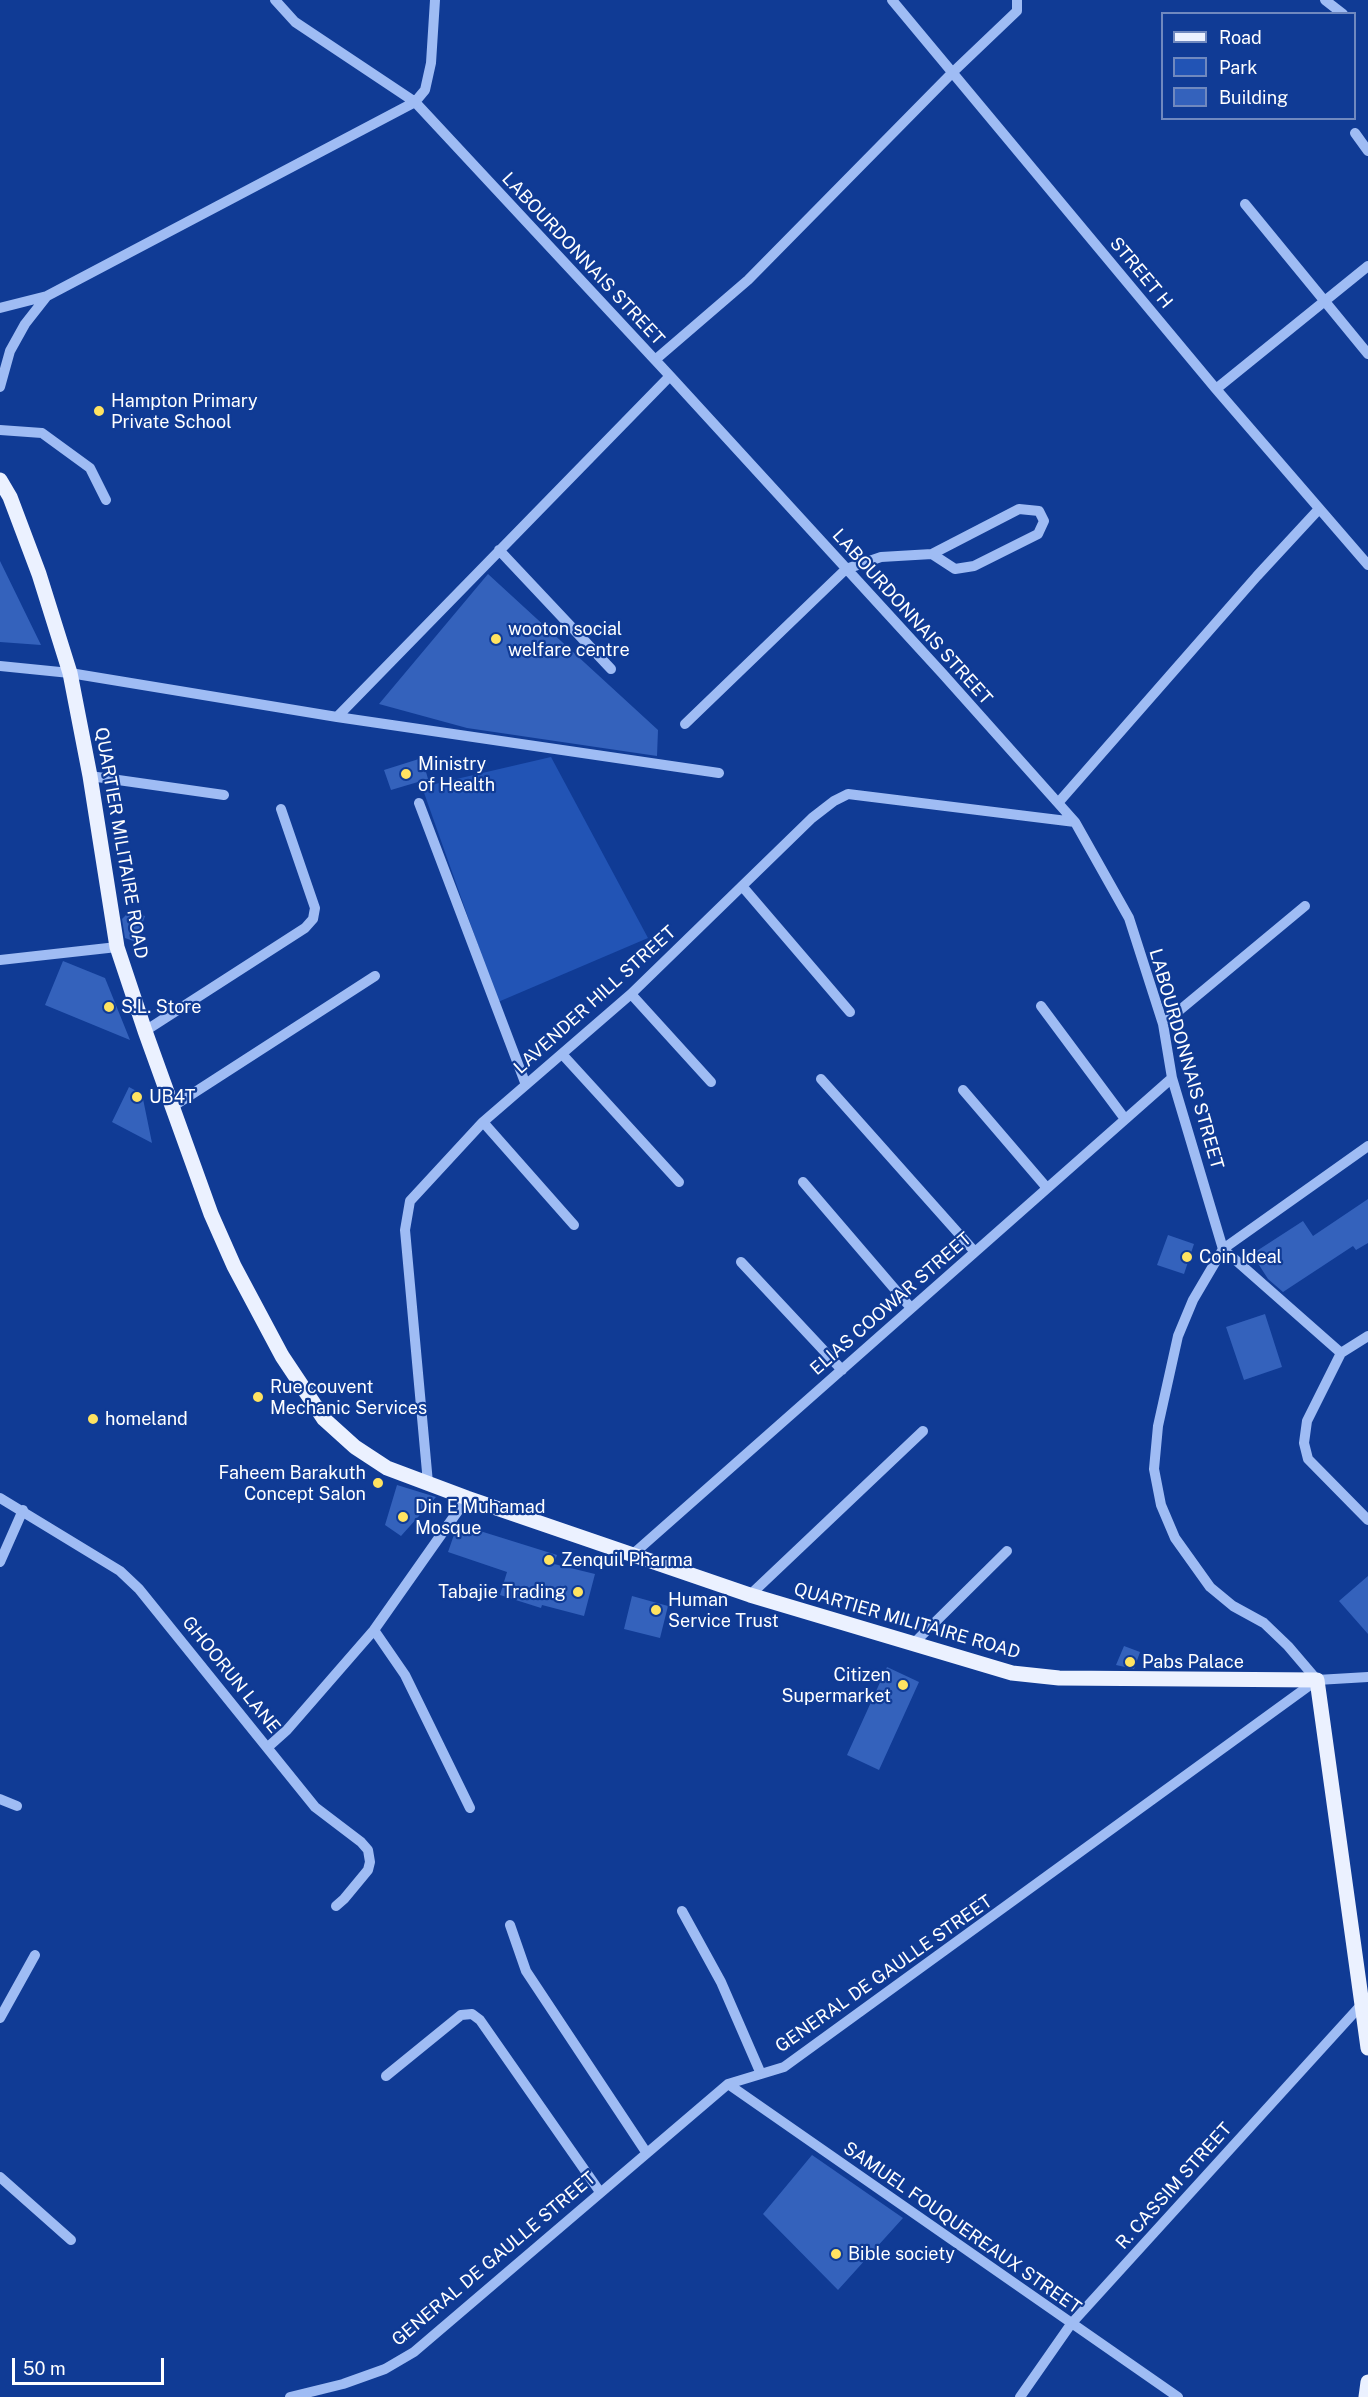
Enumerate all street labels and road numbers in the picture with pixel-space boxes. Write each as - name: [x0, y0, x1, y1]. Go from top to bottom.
- street label: LABOURDONNAIS STREET: [497, 168, 669, 350]
- street label: STREET H: [1105, 233, 1177, 313]
- street label: LABOURDONNAIS STREET: [828, 525, 996, 709]
- street label: QUARTIER MILITAIRE ROAD: [90, 726, 152, 960]
- street label: LAVENDER HILL STREET: [509, 921, 681, 1079]
- street label: LABOURDONNAIS STREET: [1144, 946, 1228, 1172]
- street label: ELIAS COOWAR STREET: [806, 1228, 976, 1380]
- street label: QUARTIER MILITAIRE ROAD: [791, 1578, 1023, 1664]
- street label: GHOORUN LANE: [177, 1612, 285, 1738]
- street label: GENERAL DE GAULLE STREET: [771, 1891, 997, 2057]
- street label: R. CASSIM STREET: [1111, 2118, 1237, 2254]
- street label: SAMUEL FOUQUEREAUX STREET: [839, 2137, 1085, 2319]
- street label: GENERAL DE GAULLE STREET: [388, 2167, 600, 2351]

